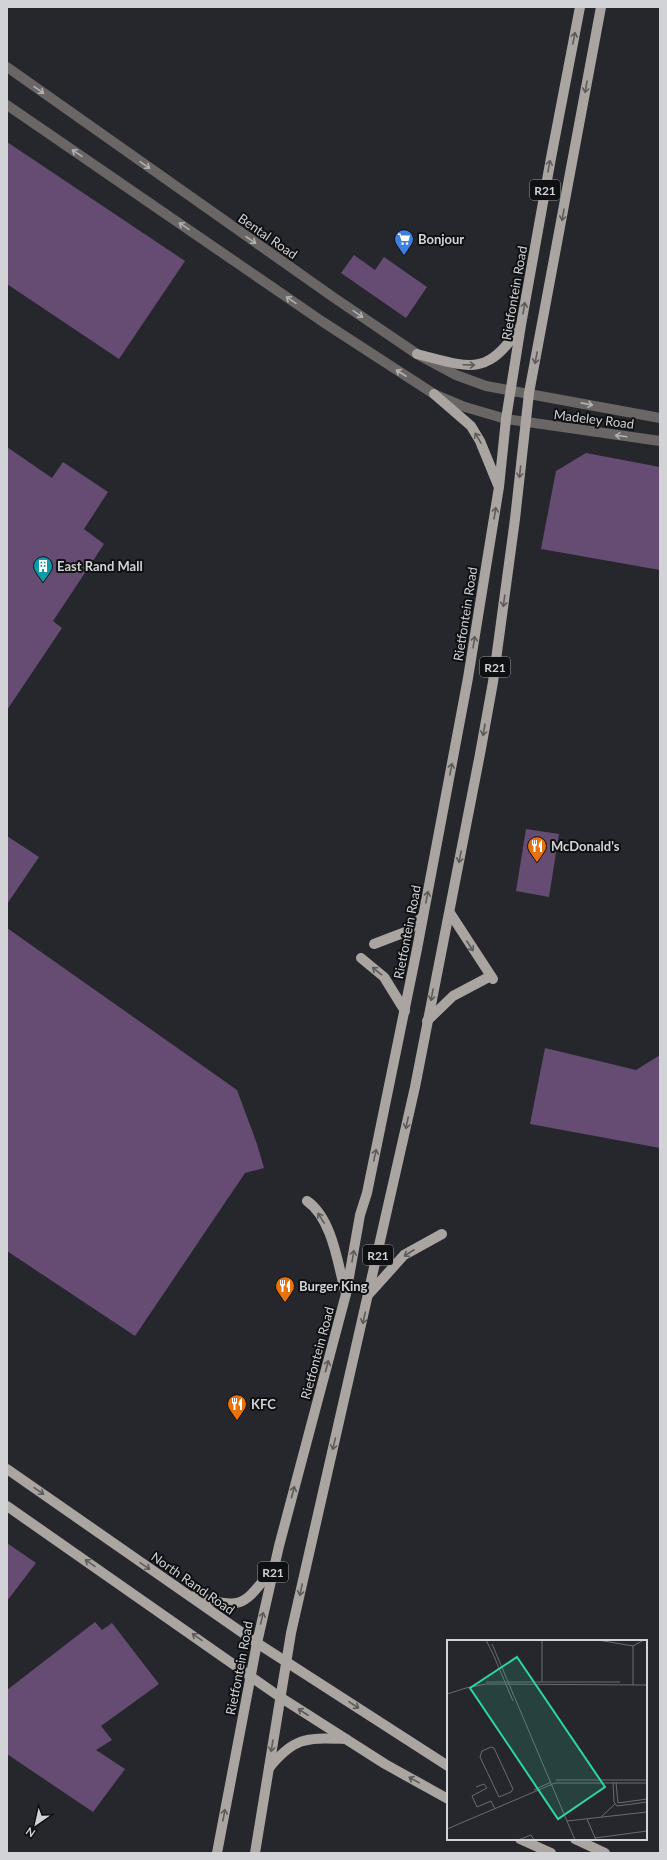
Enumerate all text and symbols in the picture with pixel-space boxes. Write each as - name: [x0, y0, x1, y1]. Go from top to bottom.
- one-way arrow: [570, 32, 578, 45]
- one-way arrow: [582, 80, 590, 93]
- one-way arrow: [33, 86, 44, 94]
- one-way arrow: [72, 149, 83, 157]
- one-way arrow: [546, 160, 554, 173]
- one-way arrow: [139, 161, 150, 169]
- road number: R21: [530, 180, 560, 200]
- one-way arrow: [558, 208, 566, 221]
- street label: Bental Road: [235, 210, 301, 262]
- one-way arrow: [179, 222, 190, 230]
- supermarket icon: Bonjour: [393, 228, 415, 256]
- place label: Bonjour: [418, 231, 464, 247]
- one-way arrow: [246, 236, 257, 244]
- street label: Rietfontein Road: [498, 245, 530, 341]
- one-way arrow: [286, 296, 297, 304]
- one-way arrow: [521, 302, 529, 315]
- one-way arrow: [352, 310, 363, 318]
- one-way arrow: [532, 351, 540, 364]
- one-way arrow: [462, 361, 475, 369]
- one-way arrow: [395, 368, 407, 376]
- one-way arrow: [580, 400, 593, 408]
- street label: Madeley Road: [553, 406, 635, 432]
- one-way arrow: [474, 432, 482, 444]
- one-way arrow: [615, 432, 628, 439]
- one-way arrow: [516, 465, 524, 478]
- one-way arrow: [491, 507, 499, 520]
- building icon: East Rand Mall: [32, 555, 54, 583]
- place label: East Rand Mall: [57, 558, 143, 574]
- street label: Rietfontein Road: [450, 566, 480, 662]
- one-way arrow: [500, 594, 508, 607]
- one-way arrow: [470, 635, 478, 648]
- road number: R21: [480, 657, 510, 677]
- one-way arrow: [480, 723, 488, 736]
- one-way arrow: [447, 763, 455, 776]
- restaurant icon: McDonald's: [526, 835, 548, 863]
- place label: McDonald's: [551, 838, 620, 854]
- one-way arrow: [456, 851, 464, 864]
- street label: Rietfontein Road: [390, 884, 424, 980]
- one-way arrow: [423, 891, 431, 904]
- one-way arrow: [466, 940, 474, 951]
- one-way arrow: [372, 966, 383, 975]
- one-way arrow: [428, 988, 436, 1001]
- one-way arrow: [403, 1116, 411, 1129]
- one-way arrow: [371, 1148, 379, 1161]
- one-way arrow: [316, 1212, 324, 1224]
- road number: R21: [363, 1245, 393, 1265]
- one-way arrow: [403, 1249, 414, 1257]
- one-way arrow: [349, 1250, 357, 1263]
- restaurant icon: Burger King: [274, 1275, 296, 1303]
- place label: Burger King: [299, 1278, 368, 1294]
- street label: Rietfontein Road: [297, 1305, 337, 1401]
- one-way arrow: [359, 1311, 367, 1324]
- one-way arrow: [323, 1360, 331, 1373]
- restaurant icon: KFC: [226, 1393, 248, 1421]
- place label: KFC: [251, 1396, 276, 1412]
- one-way arrow: [330, 1438, 337, 1451]
- one-way arrow: [290, 1486, 297, 1499]
- one-way arrow: [33, 1487, 44, 1495]
- street label: North Rand Road: [148, 1548, 238, 1618]
- one-way arrow: [85, 1559, 96, 1567]
- one-way arrow: [140, 1562, 151, 1570]
- road number: R21: [258, 1562, 288, 1582]
- one-way arrow: [296, 1583, 304, 1596]
- one-way arrow: [259, 1612, 267, 1625]
- street label: Rietfontein Road: [222, 1620, 256, 1716]
- one-way arrow: [192, 1633, 203, 1641]
- inset map: [447, 1640, 647, 1840]
- one-way arrow: [348, 1701, 360, 1709]
- one-way arrow: [297, 1707, 309, 1715]
- one-way arrow: [268, 1739, 276, 1752]
- one-way arrow: [408, 1776, 420, 1783]
- north arrow: [16, 1804, 56, 1844]
- one-way arrow: [220, 1809, 228, 1822]
- text: N: [23, 1825, 37, 1840]

